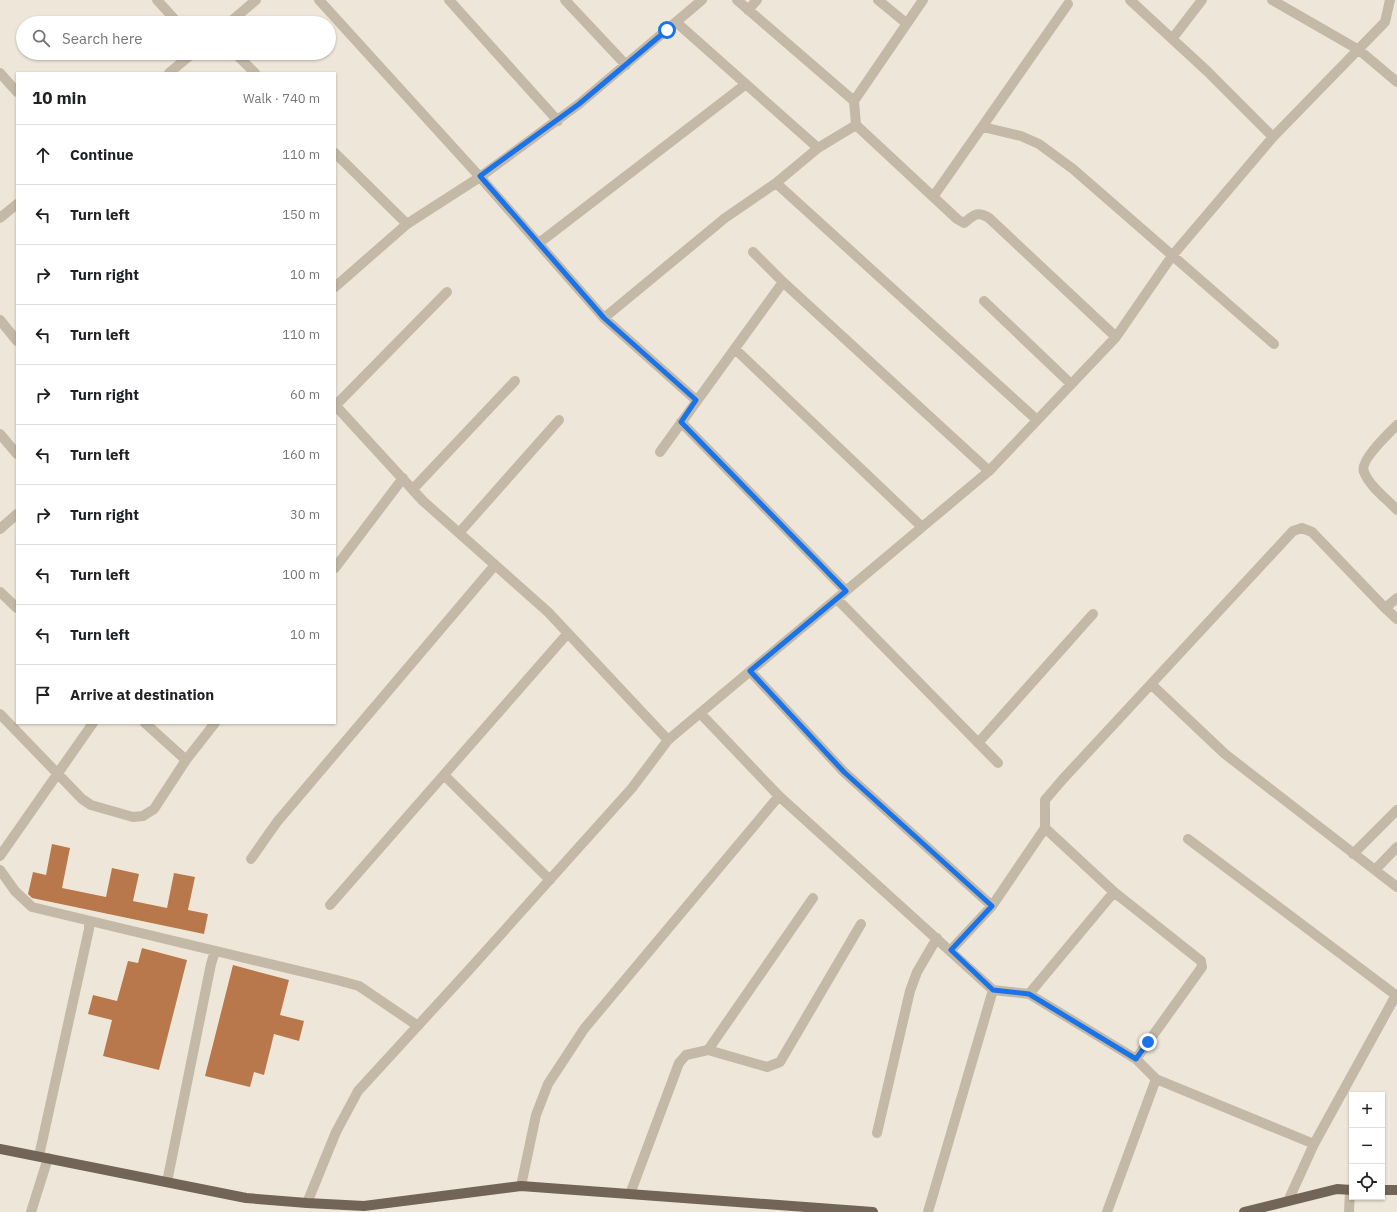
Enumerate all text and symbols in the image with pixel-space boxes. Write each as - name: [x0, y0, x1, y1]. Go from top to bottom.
- search box: [16, 16, 336, 60]
- route start: [658, 21, 676, 39]
- icon: search: [30, 27, 52, 49]
- text: Search here: [62, 29, 142, 48]
- text: 10 min: [32, 87, 87, 109]
- text: Walk · 740 m: [243, 90, 320, 107]
- icon: ahead: [32, 144, 54, 166]
- text: Continue: [70, 145, 134, 164]
- text: 110 m: [282, 146, 320, 163]
- icon: left: [32, 204, 54, 226]
- text: Turn left: [70, 205, 130, 224]
- text: 150 m: [282, 206, 320, 223]
- icon: right: [32, 264, 54, 286]
- text: Turn right: [70, 265, 139, 284]
- text: 10 m: [290, 266, 320, 283]
- icon: left: [32, 324, 54, 346]
- text: Turn left: [70, 325, 130, 344]
- text: 110 m: [282, 326, 320, 343]
- icon: right: [32, 384, 54, 406]
- text: Turn right: [70, 385, 139, 404]
- text: 60 m: [290, 386, 320, 403]
- icon: left: [32, 444, 54, 466]
- text: Turn left: [70, 445, 130, 464]
- text: 160 m: [282, 446, 320, 463]
- icon: right: [32, 504, 54, 526]
- text: Turn right: [70, 505, 139, 524]
- text: 30 m: [290, 506, 320, 523]
- icon: left: [32, 564, 54, 586]
- text: Turn left: [70, 565, 130, 584]
- text: 100 m: [282, 566, 320, 583]
- icon: left: [32, 624, 54, 646]
- text: Turn left: [70, 625, 130, 644]
- text: 10 m: [290, 626, 320, 643]
- icon: arrive: [32, 684, 54, 706]
- text: Arrive at destination: [70, 685, 214, 704]
- route end: [1139, 1033, 1157, 1051]
- map controls: [1349, 1092, 1385, 1200]
- button: +: [1349, 1092, 1385, 1128]
- button: −: [1349, 1128, 1385, 1164]
- button: locate: [1349, 1164, 1385, 1200]

